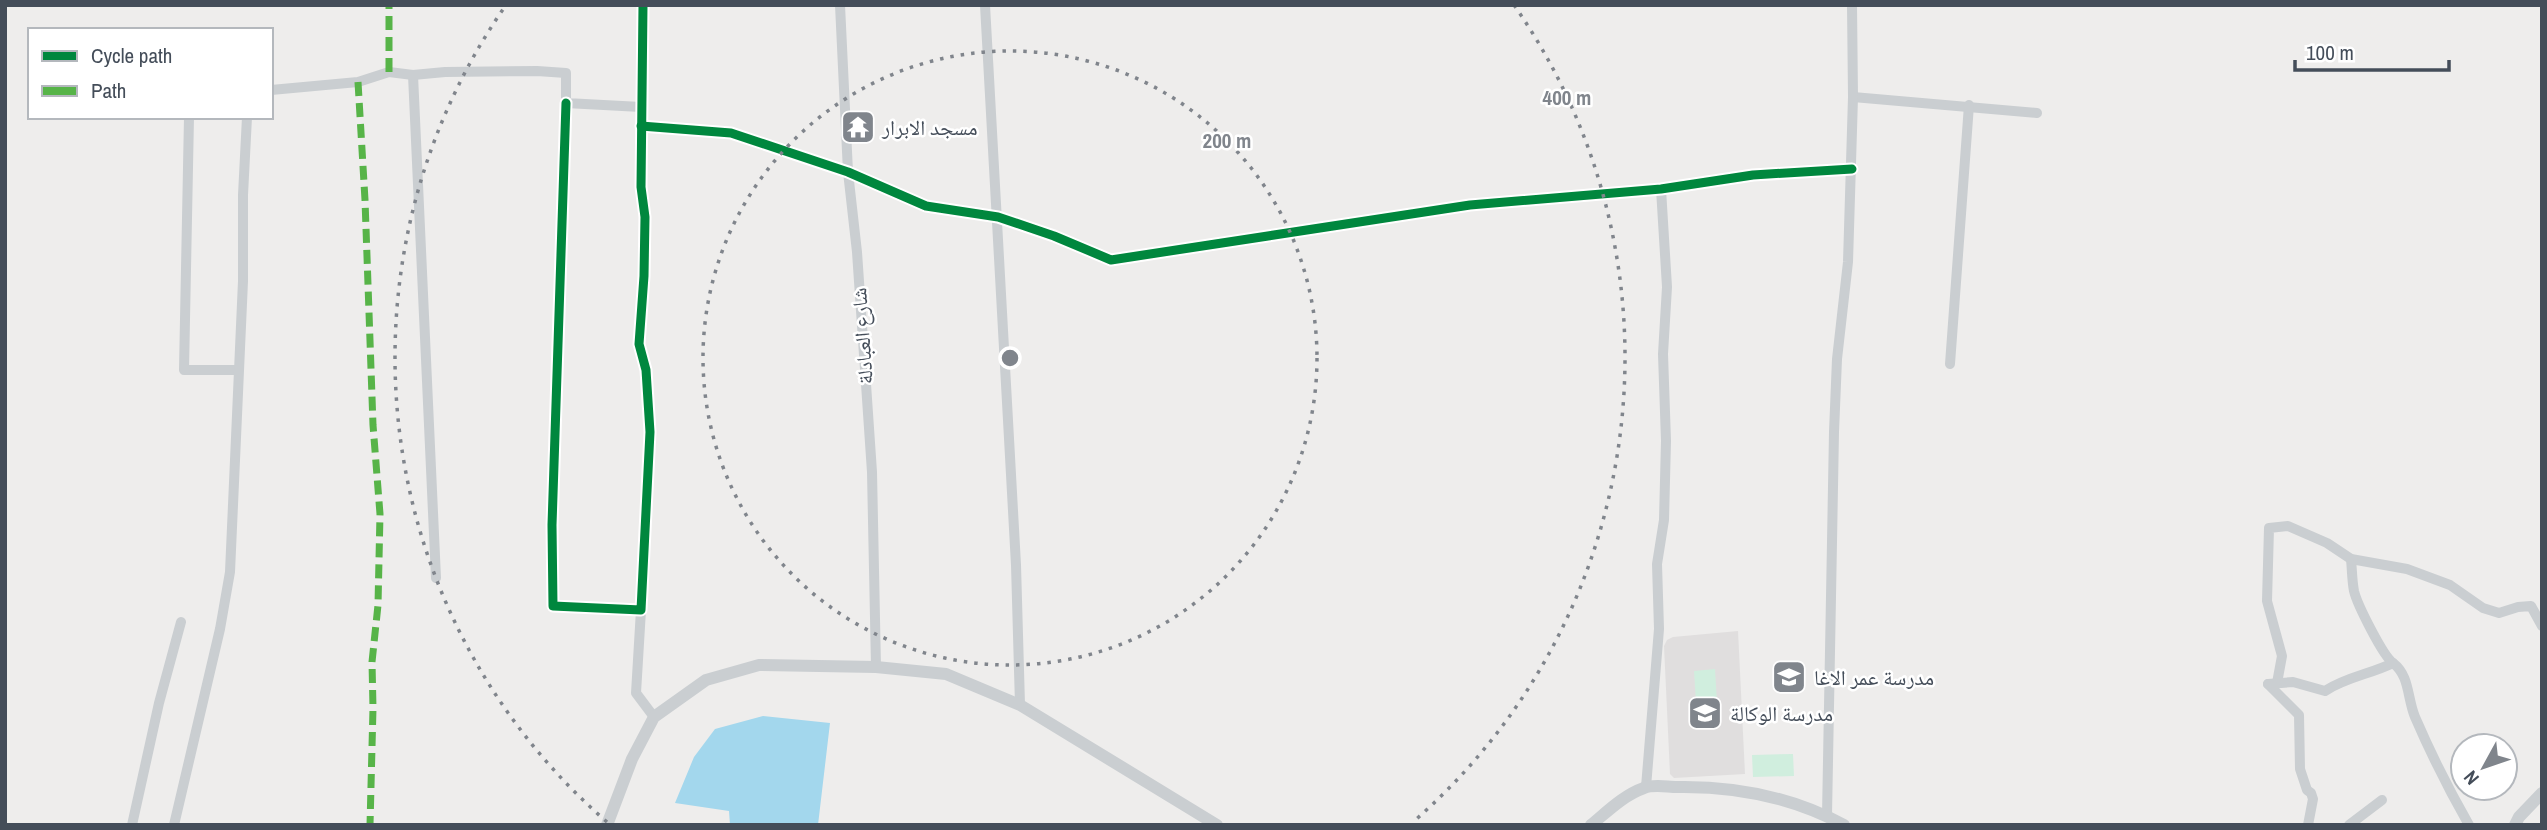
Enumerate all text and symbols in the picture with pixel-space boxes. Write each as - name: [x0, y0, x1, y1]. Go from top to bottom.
- legend: [28, 28, 273, 119]
- scale bar: [2295, 28, 2449, 72]
- text: 100 m: [2306, 38, 2354, 67]
- text: Cycle path: [91, 41, 172, 70]
- text: Path: [91, 76, 126, 105]
- text: 400 m: [1543, 83, 1591, 112]
- temple icon: مسجد الابرار: [839, 108, 877, 146]
- place label: مسجد الابرار: [881, 113, 977, 142]
- text: 200 m: [1203, 126, 1251, 155]
- street label: شارع العبادلة: [844, 287, 880, 385]
- centre of rings: [998, 346, 1022, 370]
- school or university icon: مدرسة عمر الاغا: [1770, 658, 1808, 696]
- place label: مدرسة عمر الاغا: [1814, 663, 1934, 692]
- school or university icon: مدرسة الوكالة: [1686, 694, 1724, 732]
- place label: مدرسة الوكالة: [1730, 699, 1833, 728]
- north arrow: [2449, 732, 2519, 802]
- text: N: [2457, 765, 2485, 791]

